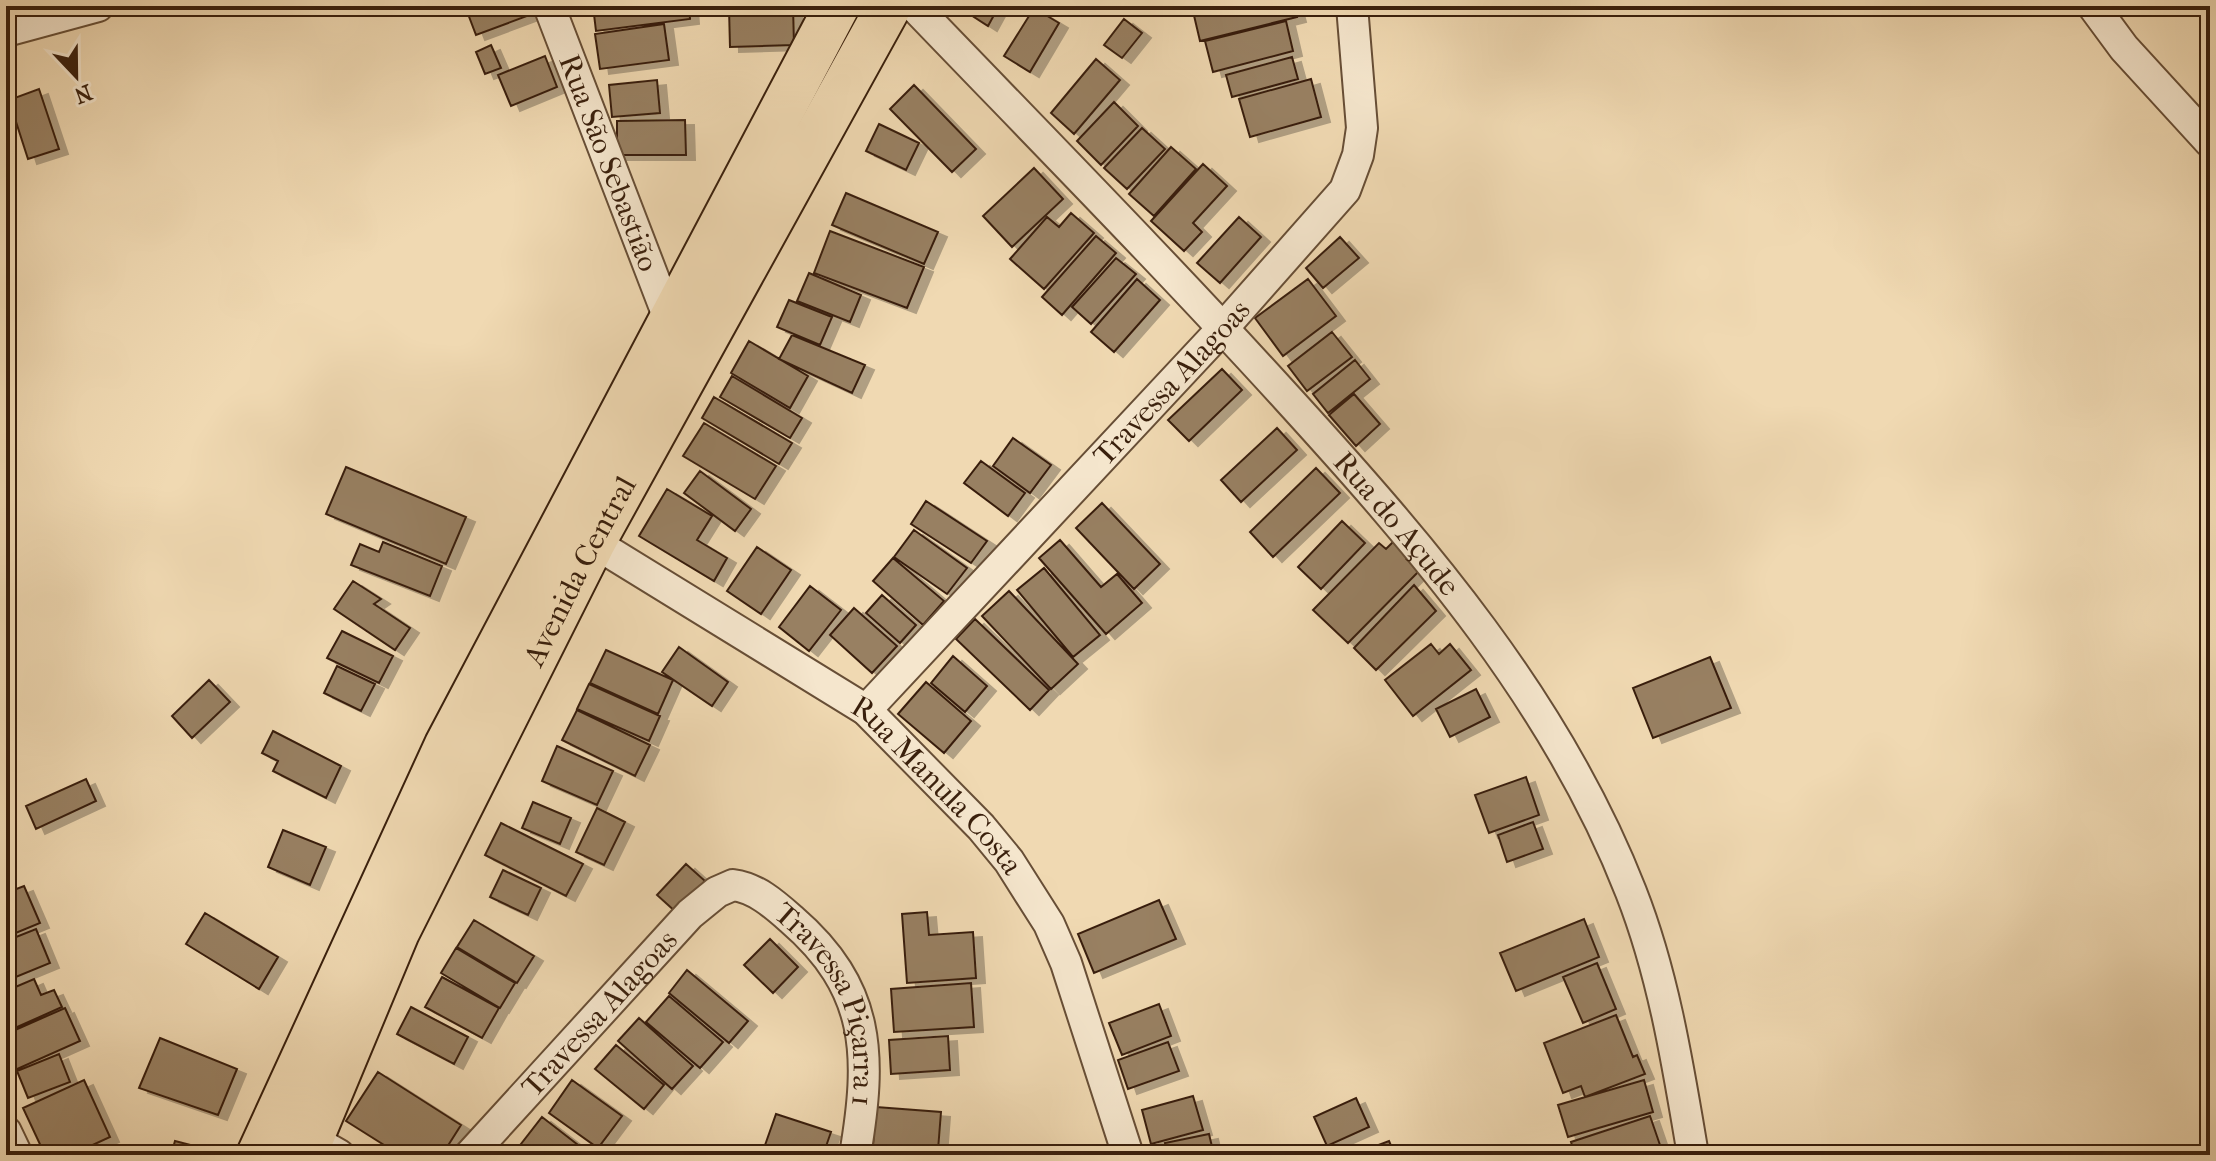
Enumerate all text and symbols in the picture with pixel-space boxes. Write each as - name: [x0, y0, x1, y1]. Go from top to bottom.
- north arrow: [36, 36, 116, 116]
- street label: Rua São Sebastião: [551, 50, 666, 276]
- text: N: [70, 78, 96, 109]
- street label: Travessa Alagoas: [1086, 293, 1258, 473]
- street label: Rua do Açude: [1326, 445, 1467, 603]
- street label: Avenida Central: [516, 471, 644, 673]
- street label: Rua Manula Costa: [845, 688, 1030, 882]
- street label: Travessa Piçarra 1: [767, 896, 881, 1108]
- street label: Travessa Alagoas: [515, 923, 685, 1104]

